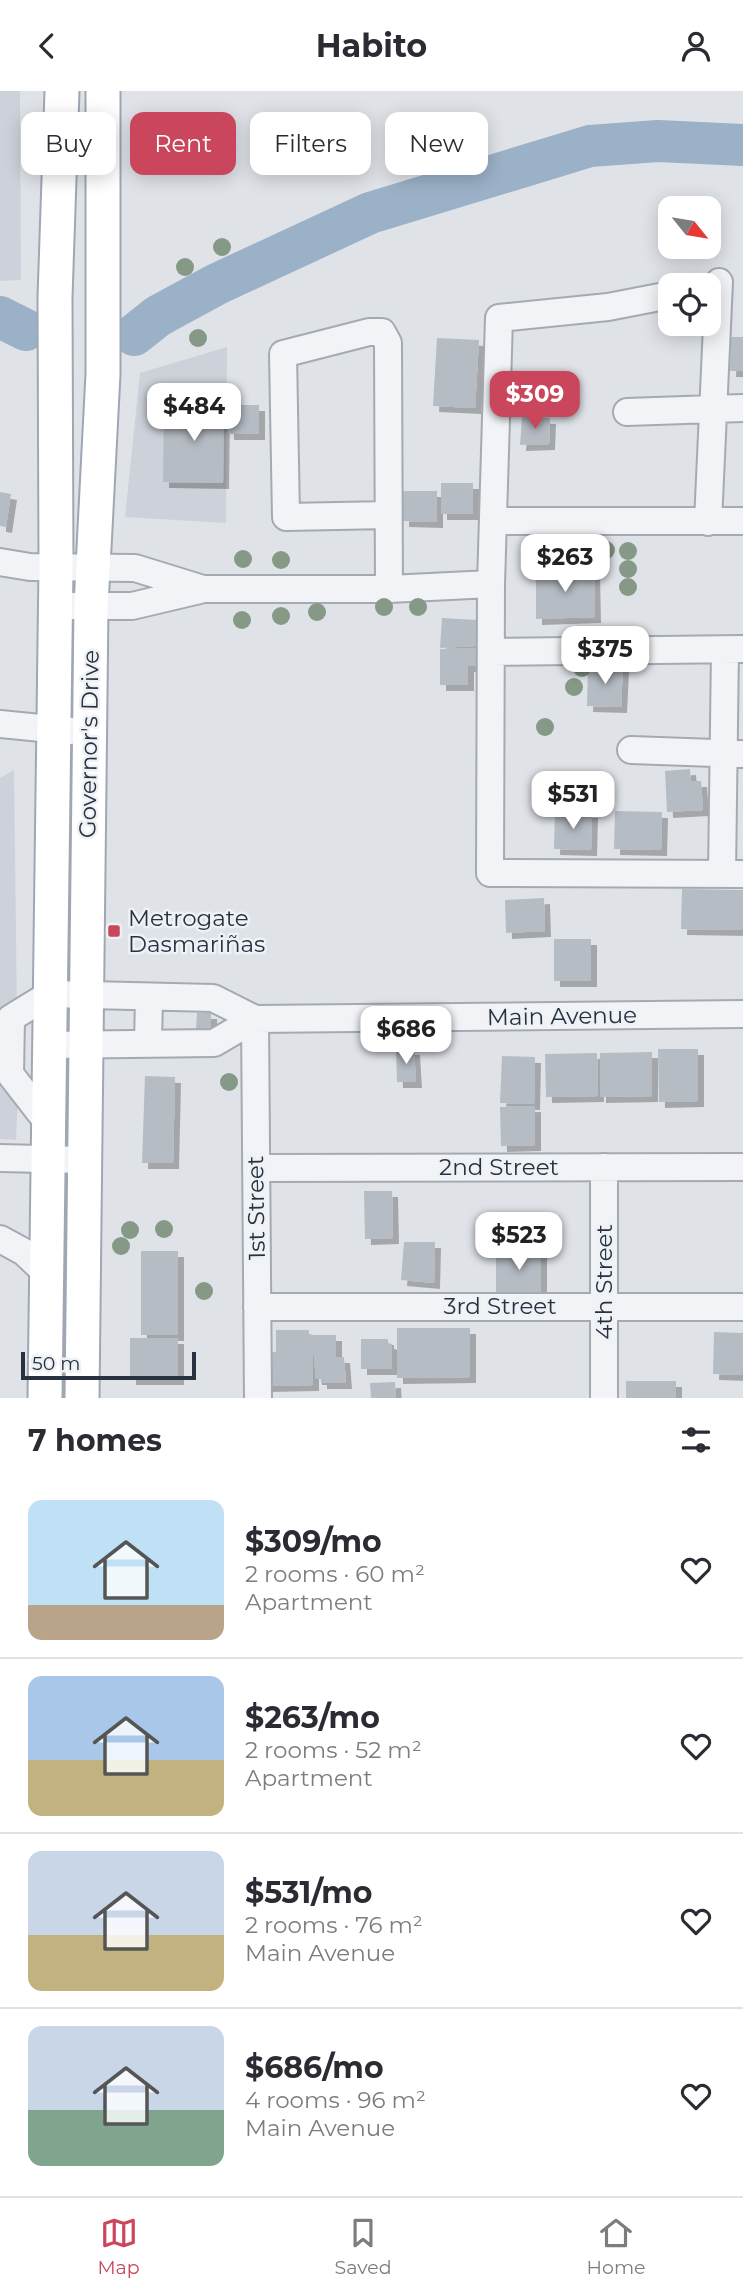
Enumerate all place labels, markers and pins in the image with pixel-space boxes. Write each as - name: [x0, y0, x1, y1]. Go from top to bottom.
- pin: $309: [494, 371, 576, 431]
- pin: $484: [153, 383, 235, 443]
- pin: $263: [524, 535, 606, 594]
- pin: $375: [564, 627, 646, 686]
- pin: $531: [532, 771, 614, 831]
- place label: Metrogate Dasmariñas: [128, 904, 265, 958]
- marker: Metrogate Dasmariñas: [106, 923, 122, 939]
- pin: $686: [365, 1007, 447, 1066]
- pin: $523: [478, 1213, 560, 1272]

